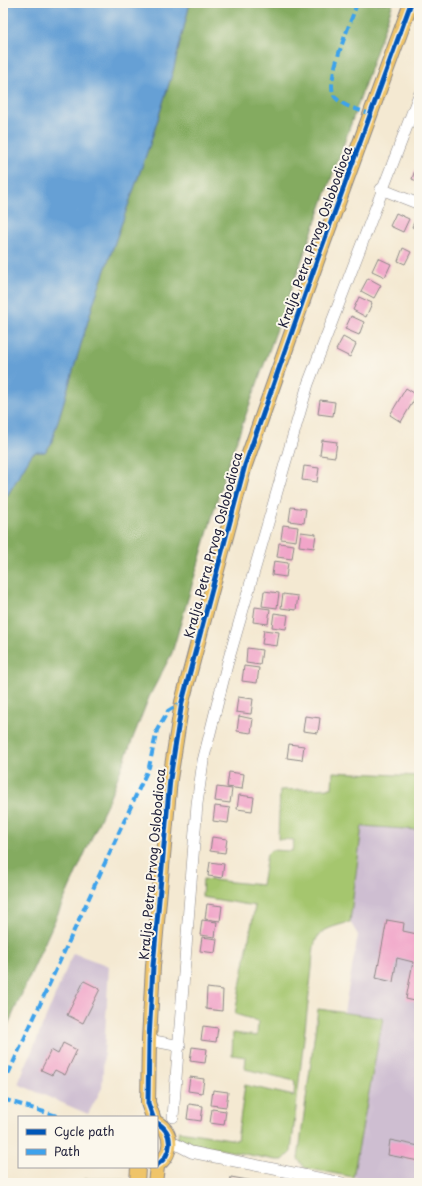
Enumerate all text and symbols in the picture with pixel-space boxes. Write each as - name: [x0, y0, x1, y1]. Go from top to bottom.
- street label: Kralja Petra Prvog Oslobodioca: [273, 142, 357, 330]
- street label: Kralja Petra Prvog Oslobodioca: [178, 449, 247, 640]
- street label: Kralja Petra Prvog Oslobodioca: [134, 766, 169, 961]
- legend: [18, 1116, 158, 1168]
- text: Cycle path: [54, 1122, 115, 1140]
- text: Path: [54, 1142, 80, 1160]

